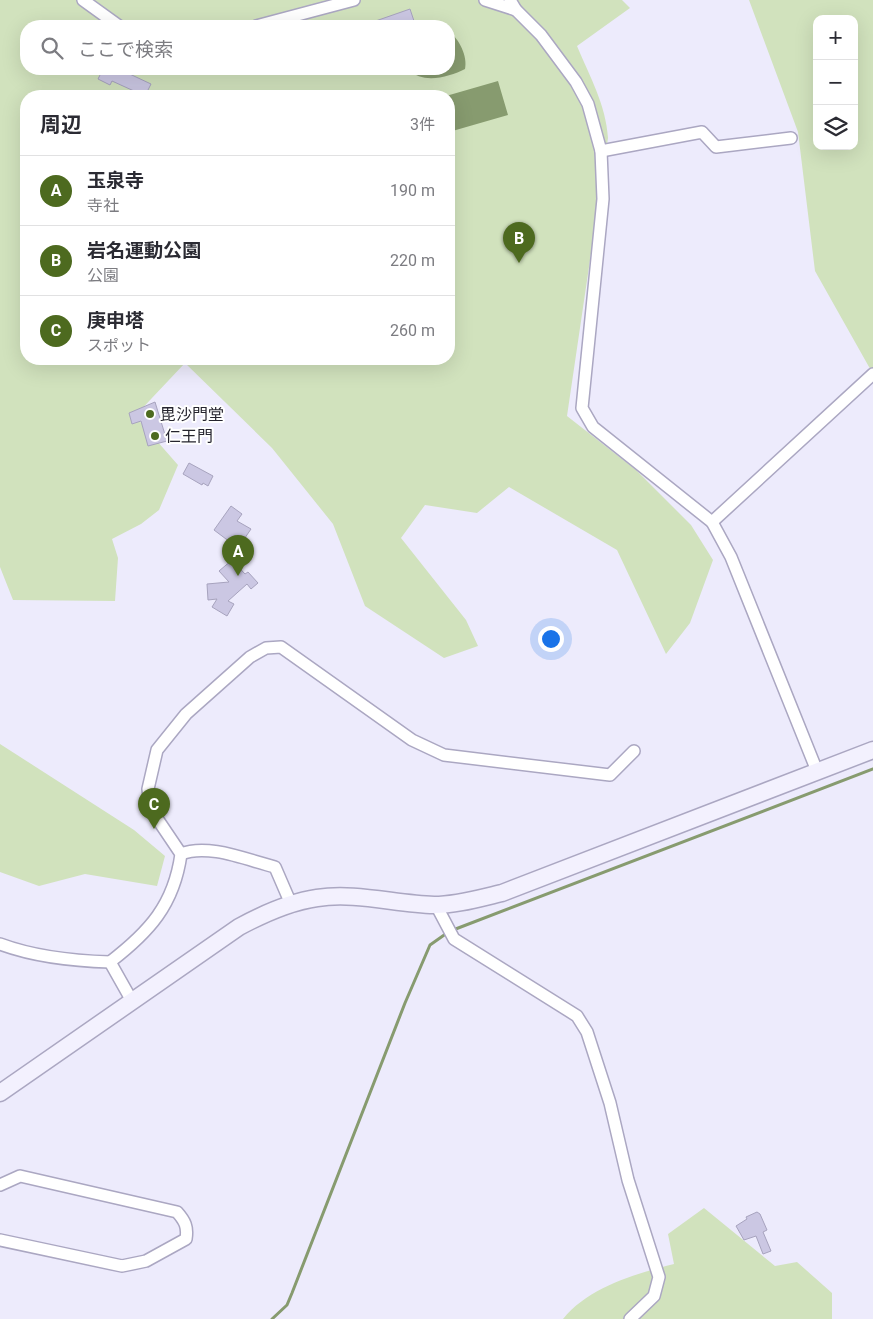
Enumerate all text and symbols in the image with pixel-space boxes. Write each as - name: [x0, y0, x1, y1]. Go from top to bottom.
- map controls: [813, 15, 858, 150]
- button: +: [813, 15, 858, 60]
- search box: [20, 20, 455, 75]
- icon: search: [38, 34, 66, 62]
- text: ここで検索: [78, 38, 173, 61]
- button: −: [813, 60, 858, 105]
- button: layers: [813, 105, 858, 150]
- text: 周辺: [40, 113, 82, 137]
- text: 3件: [410, 115, 435, 134]
- text: 玉泉寺: [87, 169, 144, 192]
- text: A: [51, 181, 61, 200]
- text: 190 m: [390, 181, 435, 200]
- text: 寺社: [87, 196, 119, 215]
- pin: B: [503, 222, 535, 263]
- text: 岩名運動公園: [87, 239, 201, 262]
- text: B: [51, 251, 61, 270]
- text: 220 m: [390, 251, 435, 270]
- text: 公園: [87, 266, 119, 285]
- text: 庚申塔: [87, 309, 144, 332]
- text: C: [51, 321, 61, 340]
- text: 260 m: [390, 321, 435, 340]
- text: スポット: [87, 336, 151, 355]
- place label: 毘沙門堂: [160, 405, 224, 424]
- marker: 毘沙門堂: [144, 408, 156, 420]
- place label: 仁王門: [165, 427, 213, 446]
- marker: 仁王門: [149, 430, 161, 442]
- pin: A: [222, 535, 254, 576]
- your location: [538, 626, 564, 652]
- pin: C: [138, 788, 170, 829]

